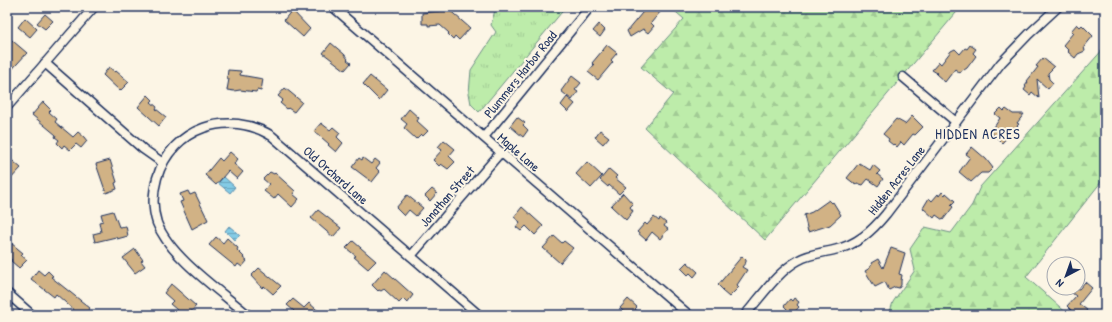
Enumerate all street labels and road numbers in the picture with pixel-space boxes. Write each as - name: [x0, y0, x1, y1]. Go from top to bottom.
- street label: Plummers Harbor Road: [479, 27, 561, 121]
- street label: Maple Lane: [494, 128, 544, 176]
- street label: Hidden Acres Lane: [863, 141, 929, 219]
- street label: Old Orchard Lane: [300, 142, 372, 208]
- street label: Jonathan Street: [416, 161, 479, 230]

